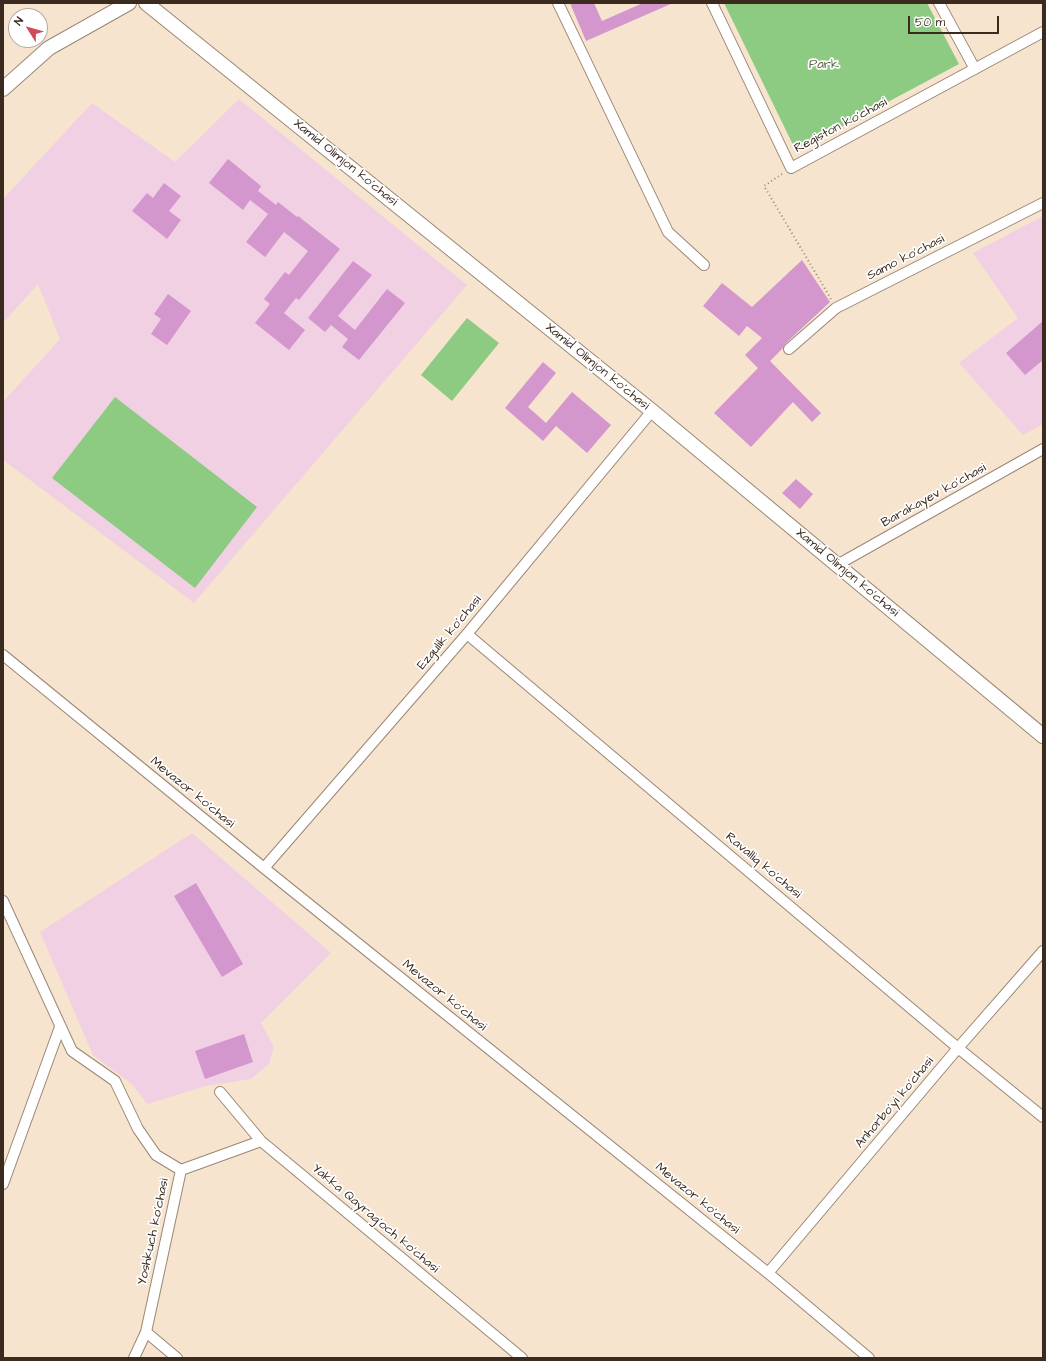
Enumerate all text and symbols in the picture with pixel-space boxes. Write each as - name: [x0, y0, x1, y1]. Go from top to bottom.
- north arrow: [8, 8, 48, 48]
- scale bar: [910, 8, 1001, 34]
- text: N: [11, 14, 27, 28]
- text: 50 m: [915, 14, 945, 31]
- park label: Park: [809, 57, 839, 73]
- street label: Registon ko'chasi: [792, 95, 890, 157]
- street label: Xamid Olimjon ko'chasi: [290, 116, 400, 210]
- street label: Samo ko'chasi: [865, 232, 947, 284]
- street label: Xamid Olimjon ko'chasi: [542, 320, 652, 414]
- street label: Barakayev ko'chasi: [879, 461, 989, 531]
- street label: Xamid Olimjon ko'chasi: [792, 525, 902, 621]
- street label: Ezgulik ko'chasi: [415, 593, 485, 673]
- street label: Mevazor ko'chasi: [147, 754, 237, 832]
- street label: Ravalliq ko'chasi: [722, 830, 804, 902]
- street label: Mevazor ko'chasi: [399, 957, 489, 1035]
- street label: Anhorbo'yi ko'chasi: [852, 1054, 938, 1152]
- street label: Mevazor ko'chasi: [652, 1160, 742, 1238]
- street label: Yakka Qayrag'och ko'chasi: [308, 1161, 442, 1277]
- street label: Yoshkuch ko'chasi: [135, 1177, 173, 1287]

